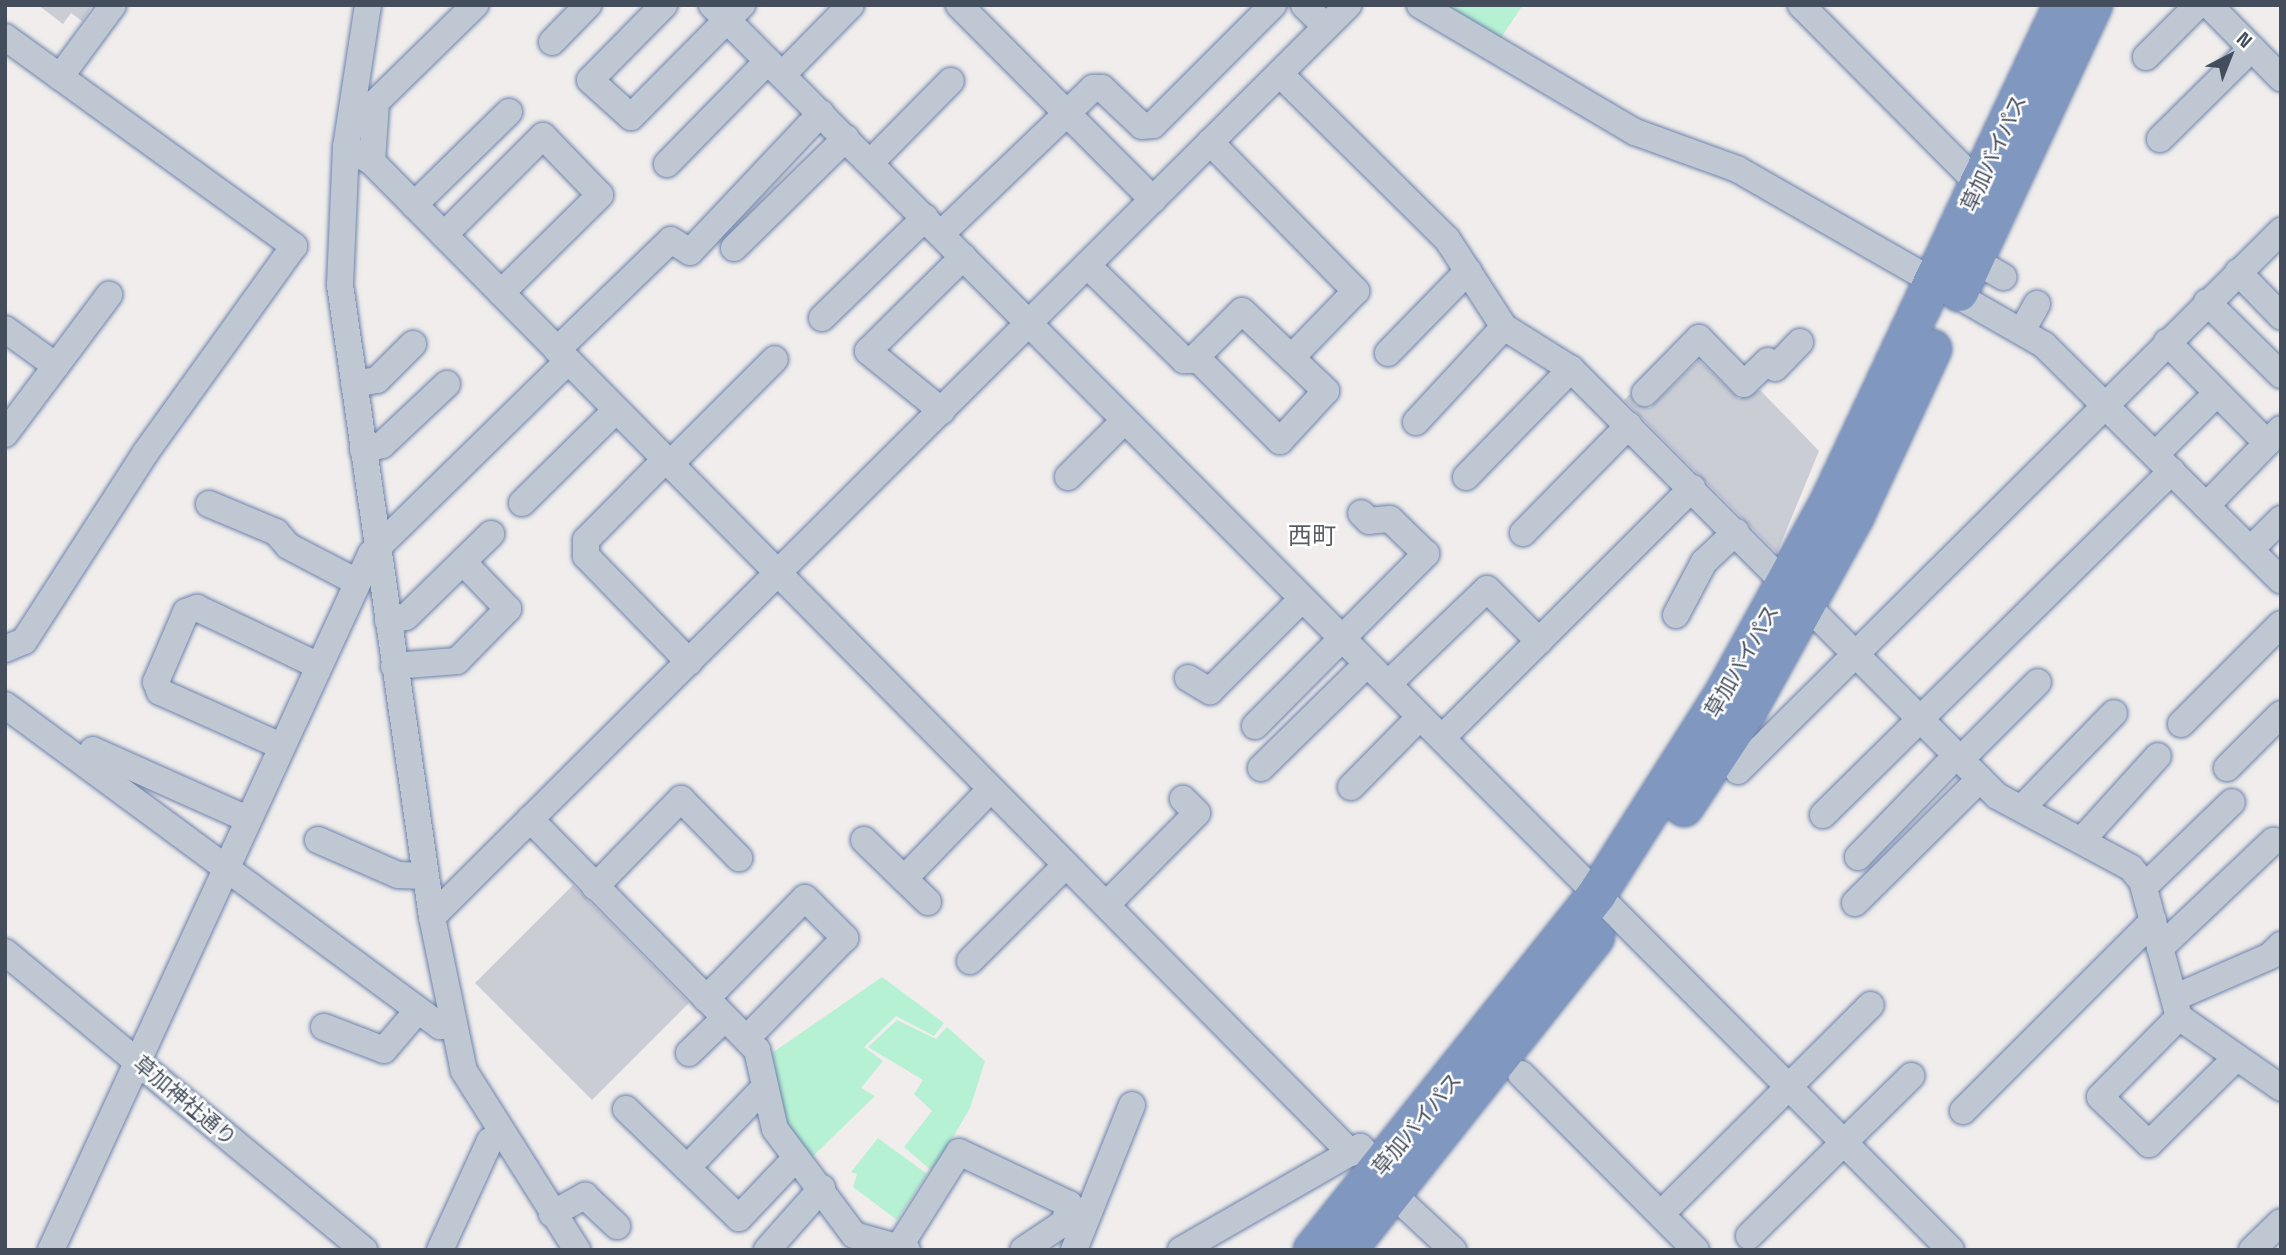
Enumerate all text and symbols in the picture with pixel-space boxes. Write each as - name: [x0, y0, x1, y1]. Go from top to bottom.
- north arrow: [2195, 21, 2265, 91]
- text: N: [2231, 26, 2257, 54]
- street label: 草加バイパス: [1956, 91, 2032, 215]
- district label: 西町: [1288, 522, 1336, 550]
- street label: 草加バイパス: [1700, 600, 1784, 722]
- street label: 草加神社通り: [129, 1051, 241, 1151]
- street label: 草加バイパス: [1367, 1068, 1467, 1180]

